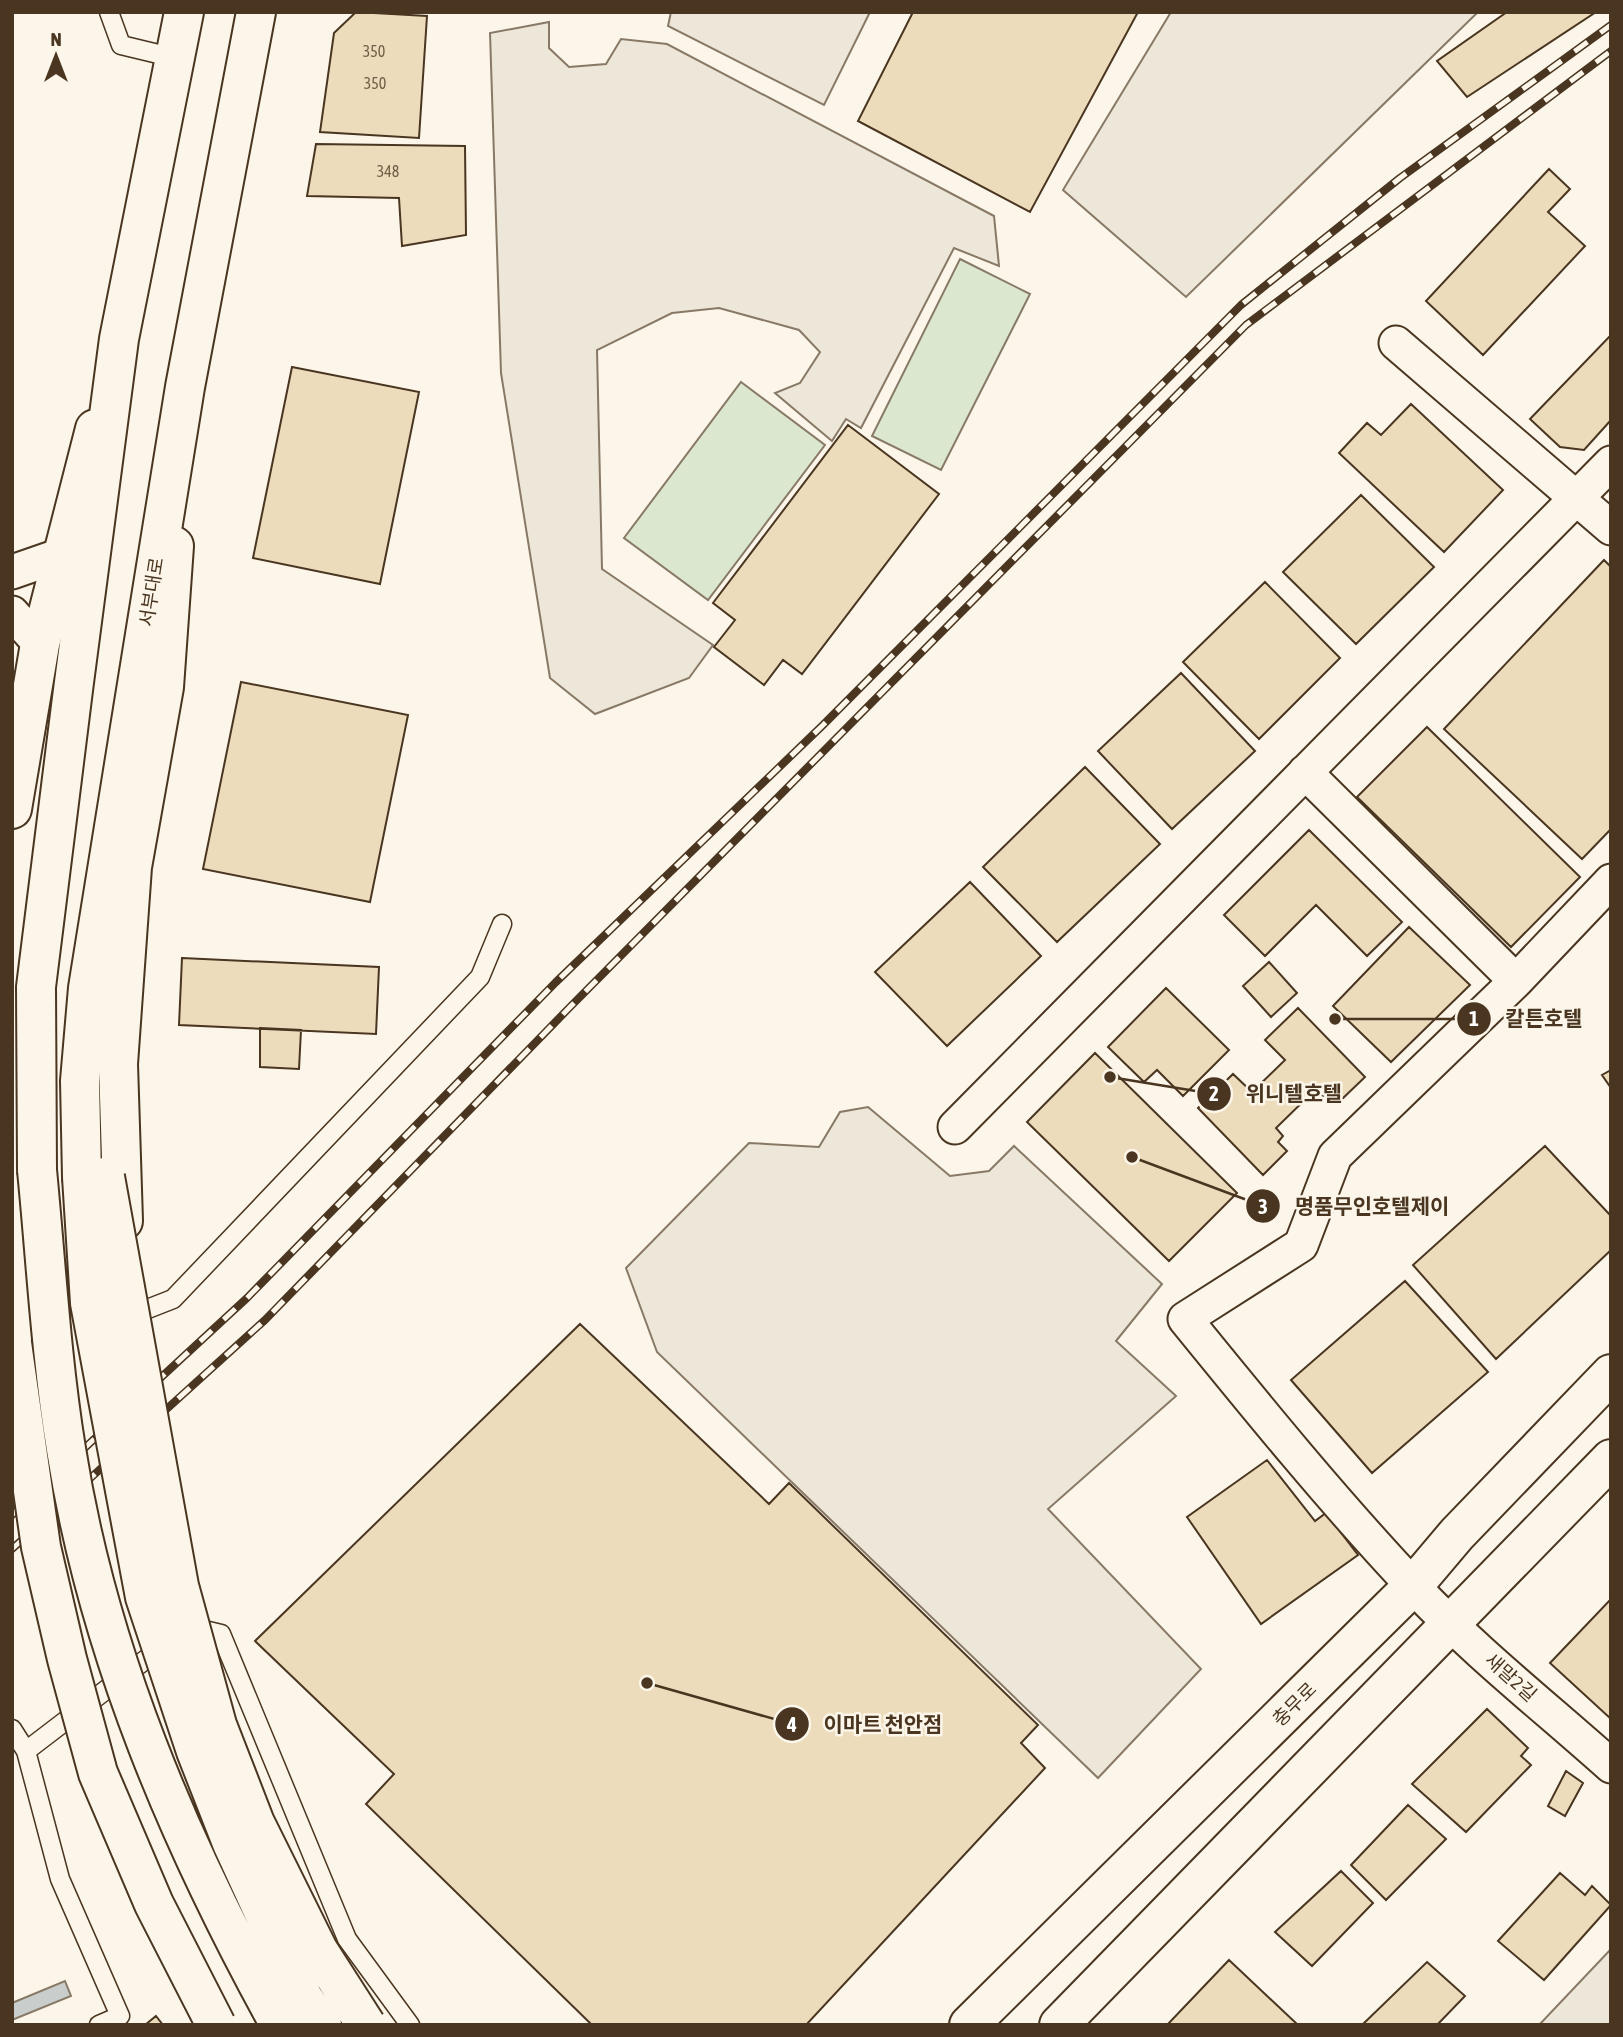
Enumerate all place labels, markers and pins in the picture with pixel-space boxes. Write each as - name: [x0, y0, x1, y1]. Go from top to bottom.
- callout: 칼튼호텔: [1456, 998, 1596, 1040]
- callout: 위니텔호텔: [1197, 1073, 1357, 1115]
- callout: 명품무인호텔제이: [1246, 1185, 1463, 1227]
- callout: 이마트 천안점: [775, 1703, 956, 1745]

